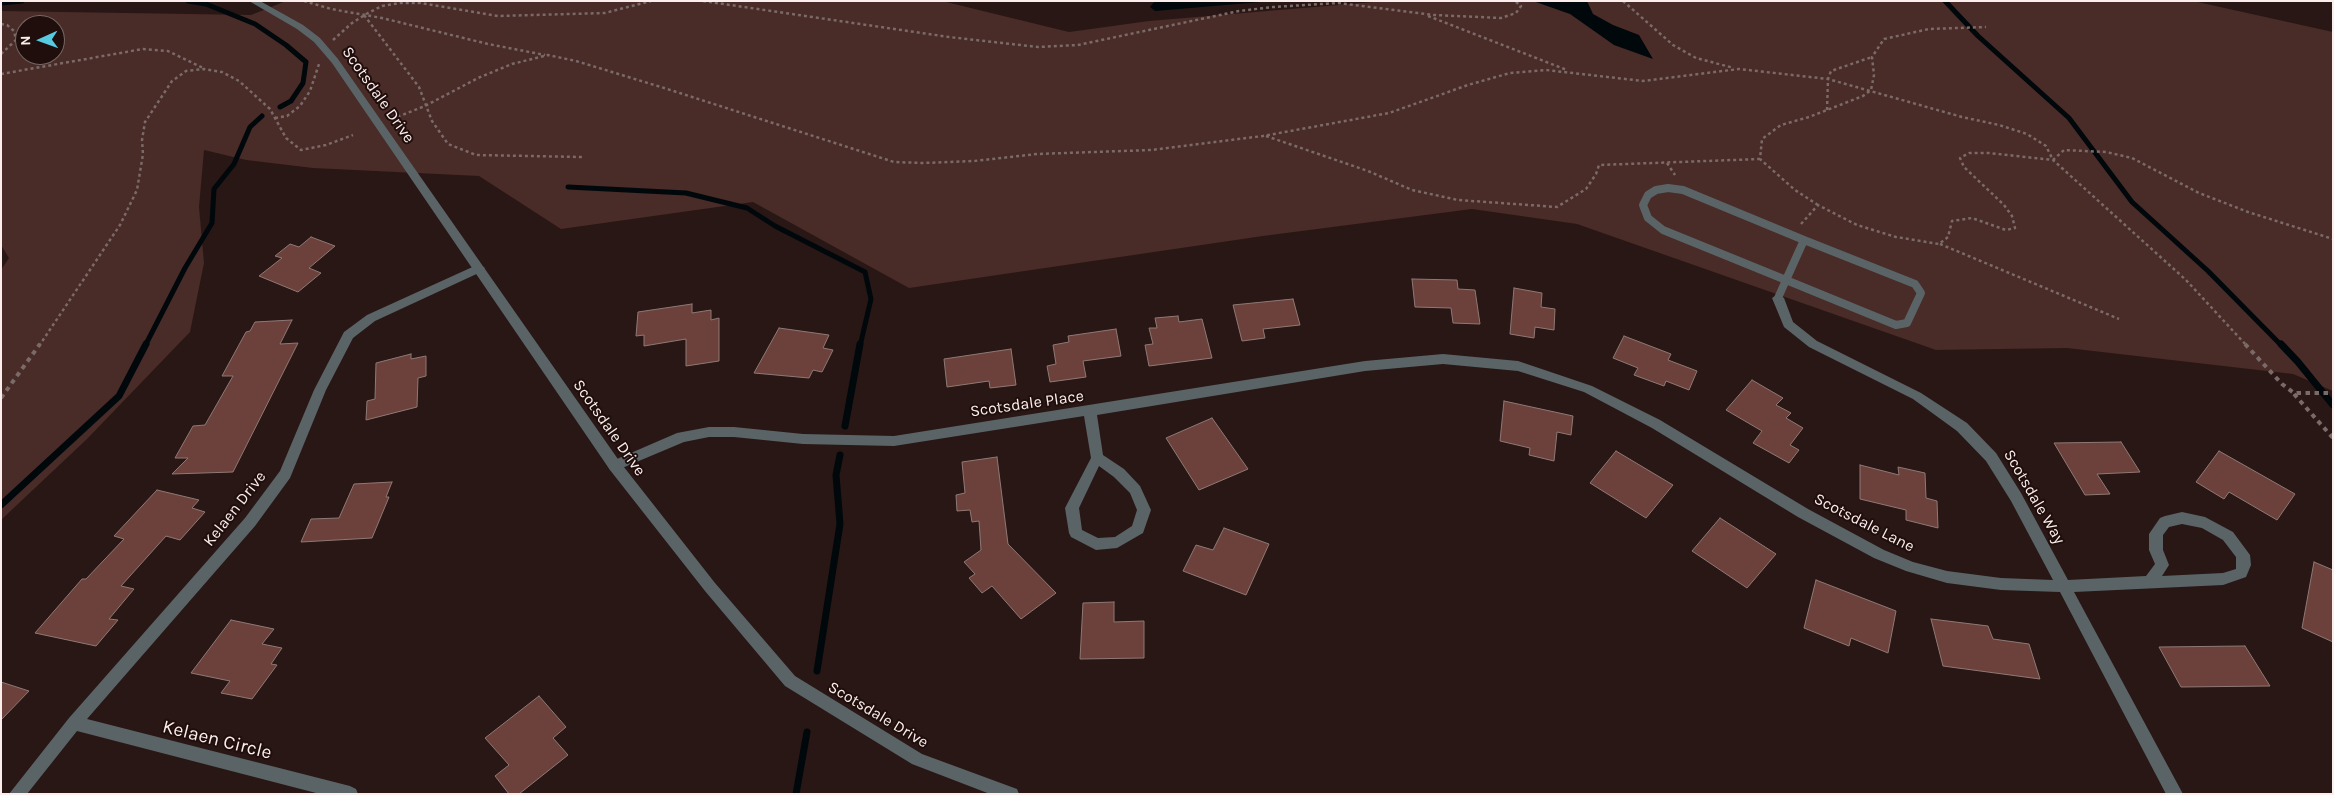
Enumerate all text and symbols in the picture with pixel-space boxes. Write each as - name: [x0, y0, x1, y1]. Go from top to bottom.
- north arrow: [15, 15, 65, 65]
- text: N: [17, 35, 34, 46]
- street label: Scotsdale Drive: [338, 43, 418, 147]
- street label: Scotsdale Drive: [569, 376, 649, 480]
- street label: Scotsdale Place: [969, 387, 1085, 421]
- street label: Scotsdale Way: [1999, 446, 2069, 548]
- street label: Kelaen Drive: [200, 468, 270, 550]
- street label: Scotsdale Lane: [1811, 489, 1917, 557]
- street label: Scotsdale Drive: [825, 678, 931, 752]
- street label: Kelaen Circle: [160, 715, 274, 765]

